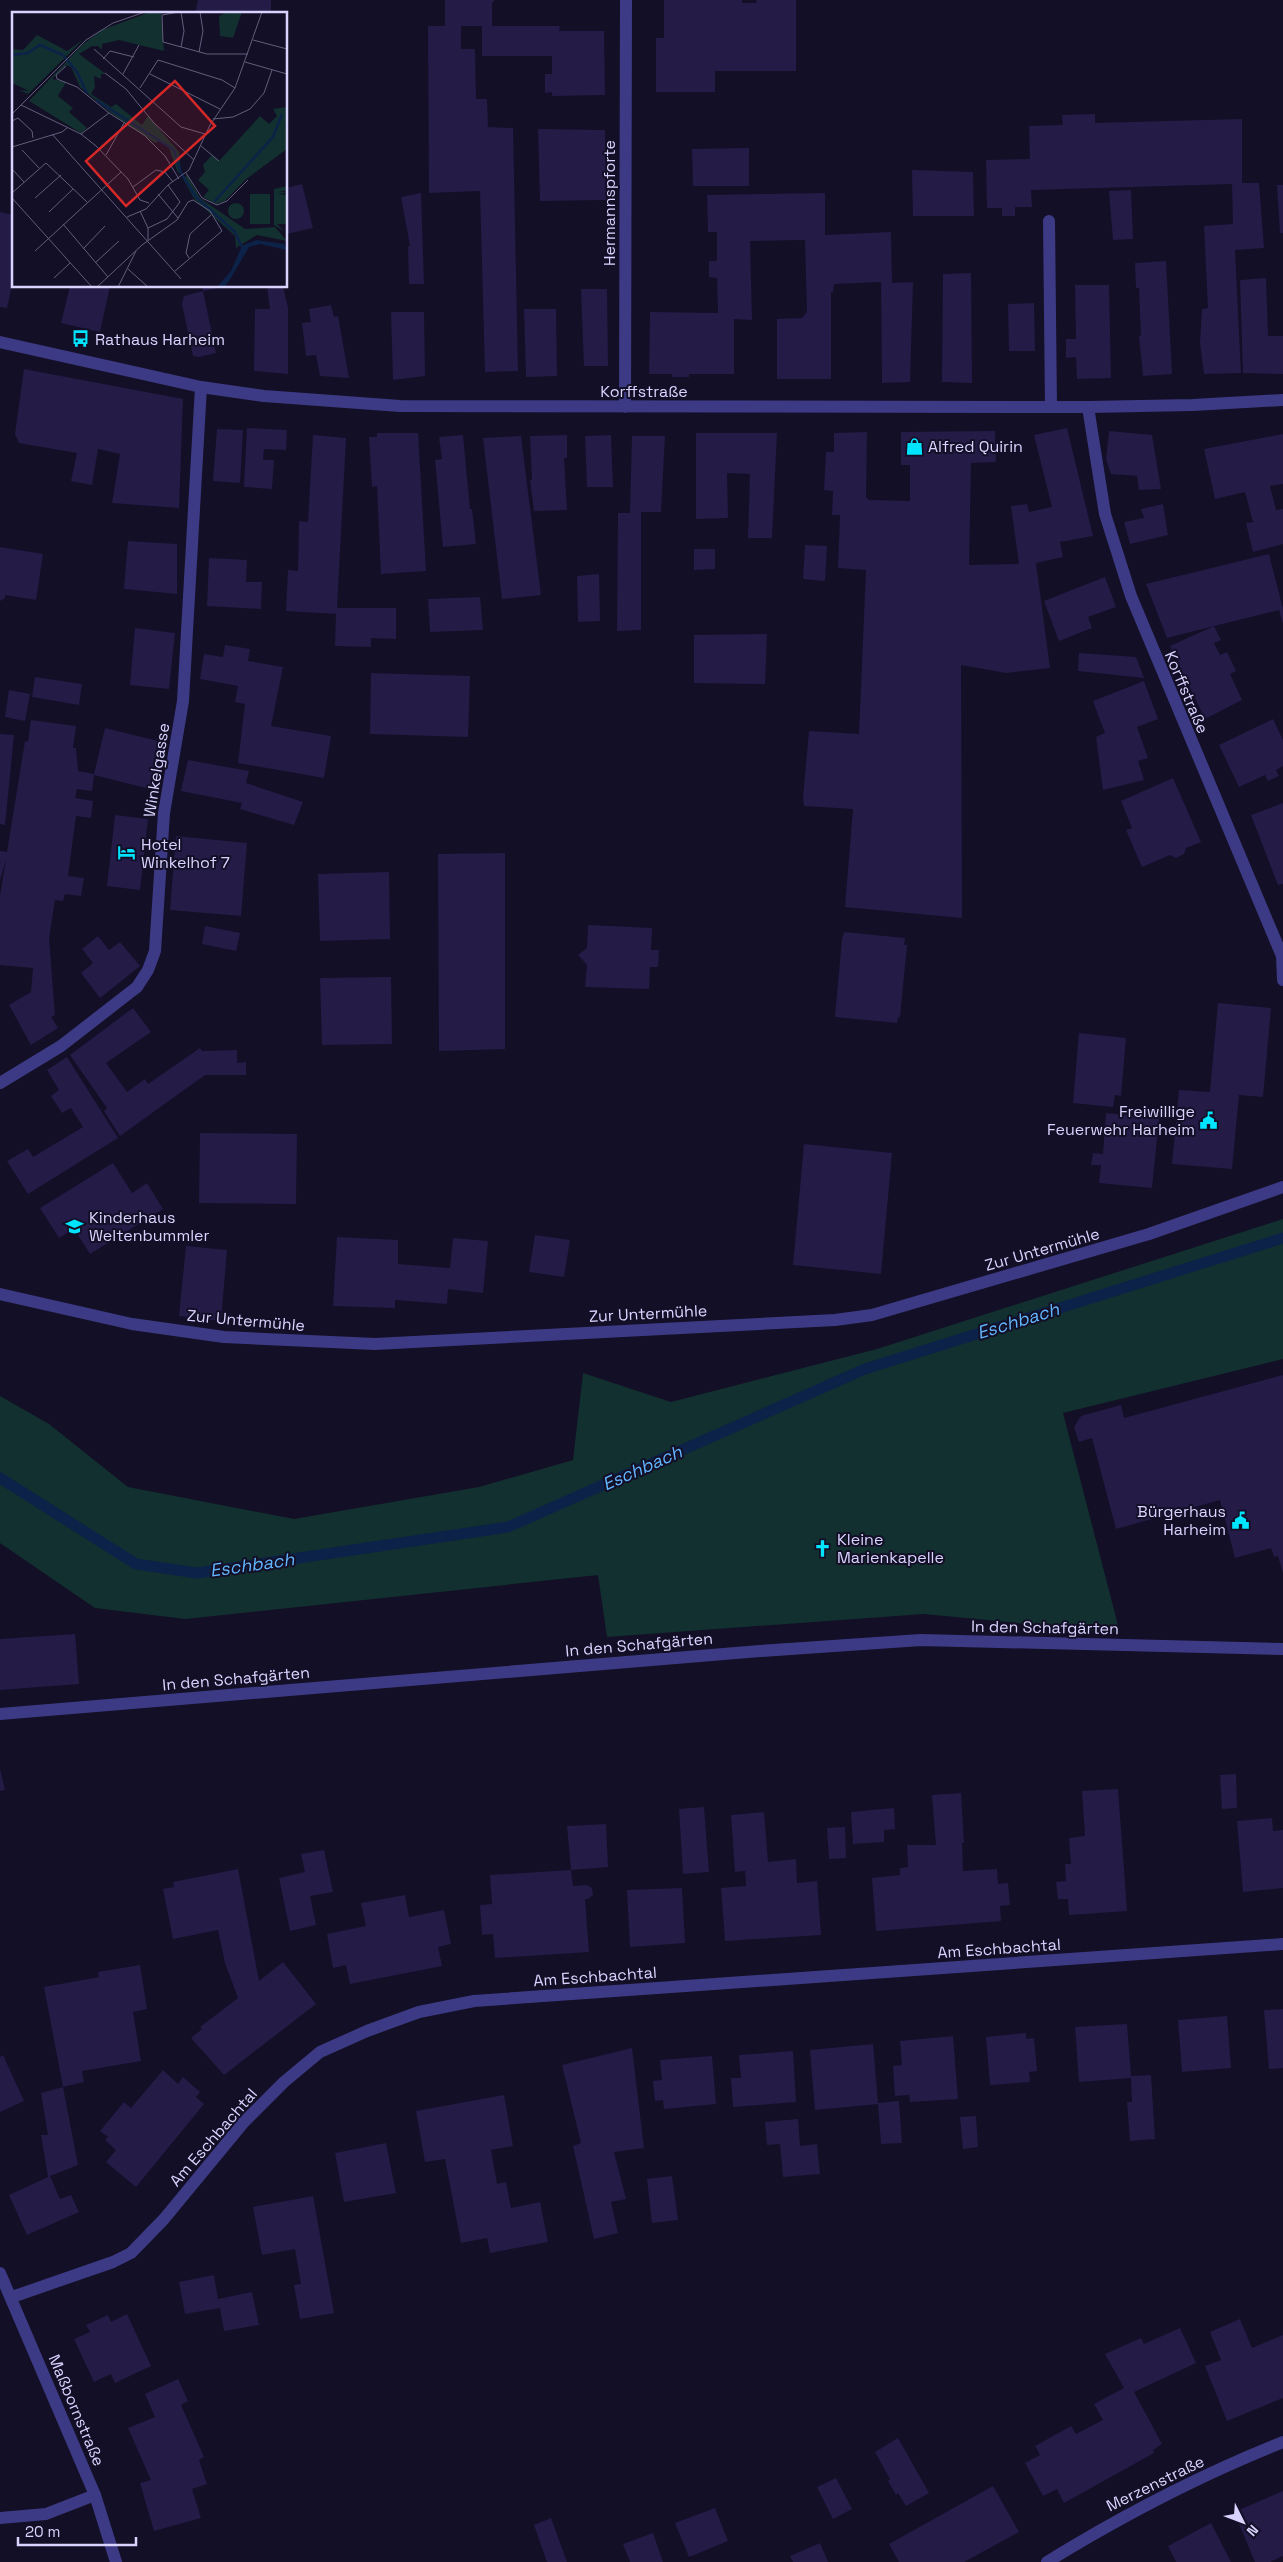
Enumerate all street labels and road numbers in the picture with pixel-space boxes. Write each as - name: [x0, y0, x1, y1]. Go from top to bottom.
- street label: Hermannspforte: [599, 140, 620, 266]
- street label: Korffstraße: [600, 381, 688, 402]
- street label: Korffstraße: [1160, 648, 1213, 737]
- street label: Winkelgasse: [139, 721, 174, 819]
- street label: Zur Untermühle: [982, 1223, 1102, 1276]
- street label: Zur Untermühle: [588, 1300, 708, 1327]
- street label: Zur Untermühle: [186, 1305, 306, 1336]
- street label: In den Schafgärten: [971, 1616, 1119, 1639]
- street label: In den Schafgärten: [564, 1628, 714, 1661]
- street label: In den Schafgärten: [161, 1662, 311, 1695]
- street label: Am Eschbachtal: [937, 1934, 1061, 1963]
- street label: Am Eschbachtal: [533, 1962, 657, 1991]
- street label: Am Eschbachtal: [165, 2084, 262, 2191]
- street label: Maßbornstraße: [44, 2351, 109, 2469]
- street label: Merzenstraße: [1103, 2451, 1208, 2516]

